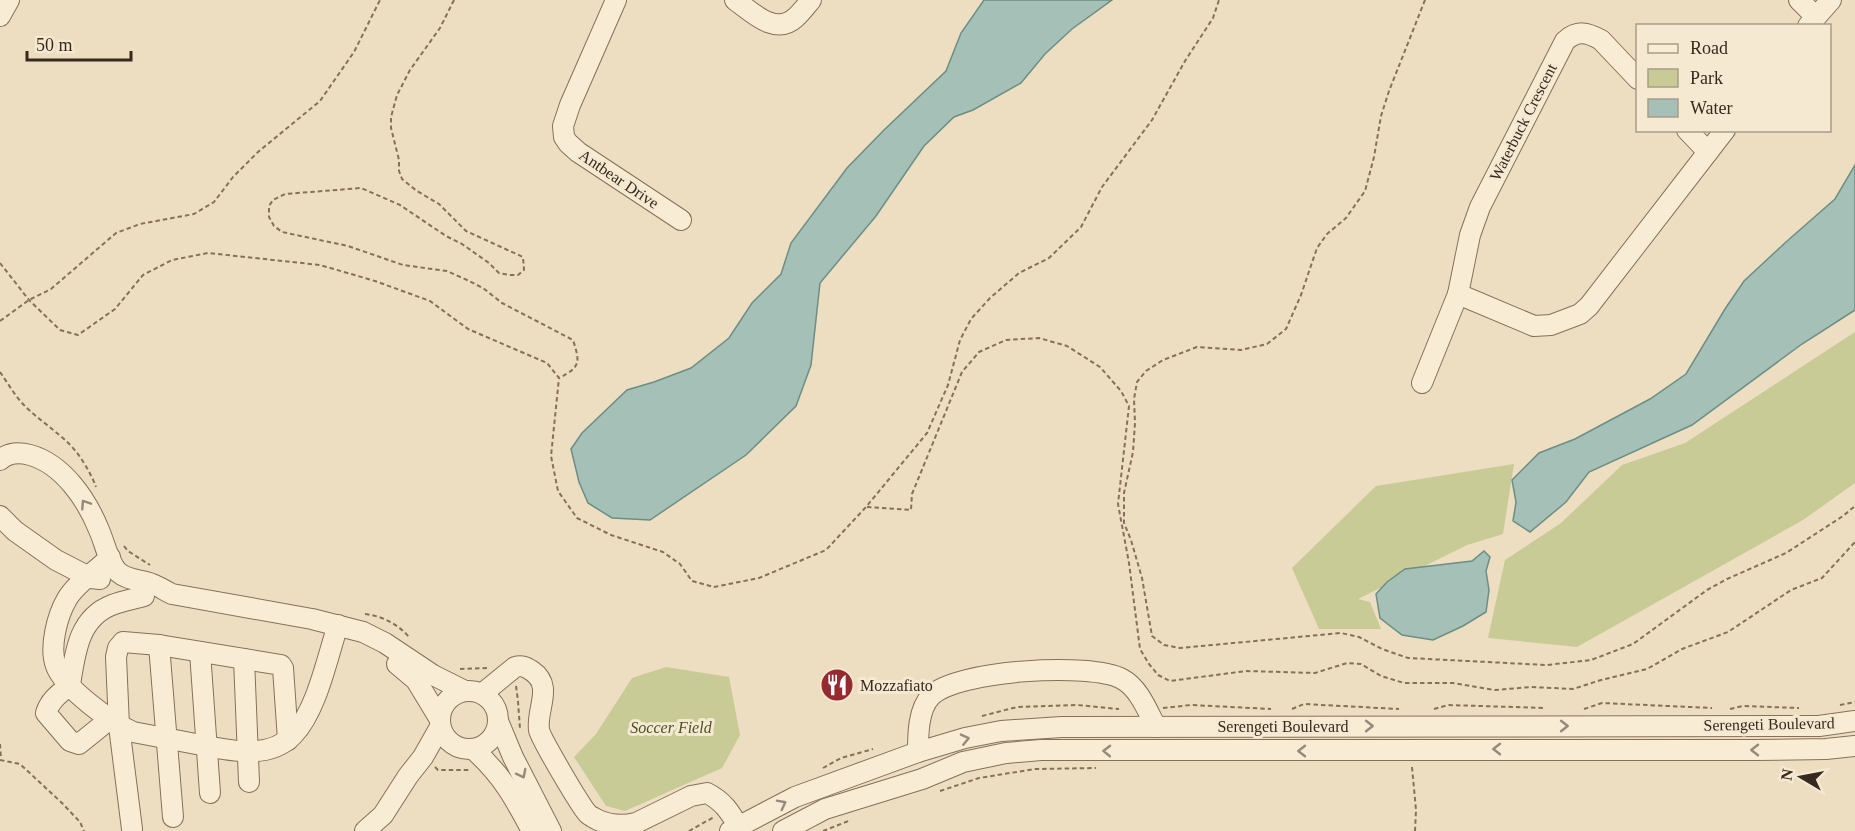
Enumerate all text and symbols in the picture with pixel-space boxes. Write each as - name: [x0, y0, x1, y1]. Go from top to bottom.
- scale bar: [27, 24, 130, 62]
- legend: [1636, 24, 1831, 132]
- text: 50 m: [36, 35, 73, 55]
- text: Road: [1690, 38, 1728, 58]
- street label: Waterbuck Crescent: [1486, 60, 1560, 183]
- text: Park: [1690, 68, 1723, 88]
- text: Water: [1690, 98, 1733, 118]
- street label: Antbear Drive: [576, 146, 662, 212]
- one-way arrow: [81, 500, 93, 510]
- restaurant icon: Mozzafiato: [819, 667, 855, 703]
- place label: Mozzafiato: [860, 677, 933, 694]
- street label: Serengeti Boulevard: [1703, 714, 1835, 735]
- street label: Serengeti Boulevard: [1217, 718, 1349, 736]
- park label: Soccer Field: [630, 719, 713, 736]
- one-way arrow: [1364, 720, 1373, 732]
- one-way arrow: [1559, 720, 1568, 732]
- one-way arrow: [960, 733, 970, 746]
- one-way arrow: [1492, 743, 1501, 755]
- one-way arrow: [1750, 744, 1759, 756]
- one-way arrow: [1102, 745, 1111, 757]
- one-way arrow: [1297, 745, 1306, 757]
- north arrow: [1771, 747, 1831, 807]
- text: N: [1777, 767, 1796, 782]
- one-way arrow: [514, 768, 526, 779]
- one-way arrow: [775, 800, 786, 811]

